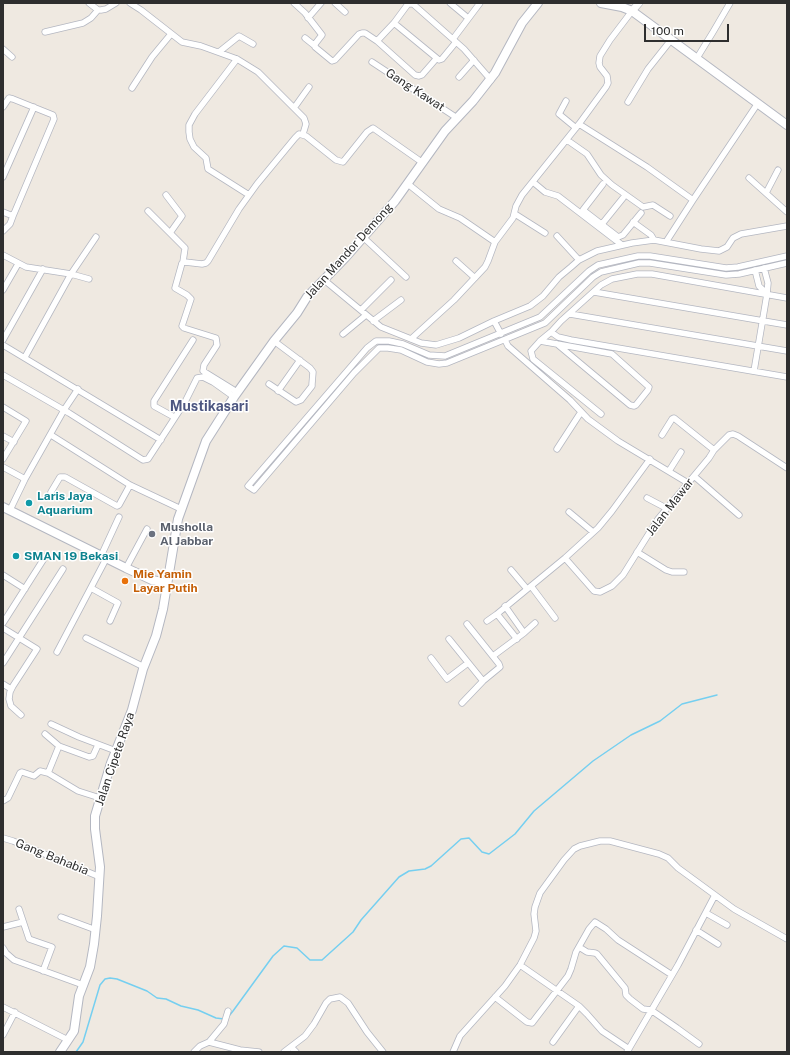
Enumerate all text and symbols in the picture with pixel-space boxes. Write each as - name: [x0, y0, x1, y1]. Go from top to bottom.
- scale bar: [646, 16, 731, 42]
- text: 100 m: [651, 24, 684, 38]
- street label: Gang Kawat: [383, 66, 447, 114]
- street label: Jalan Mandor Demong: [302, 200, 396, 302]
- district label: Mustikasari: [170, 399, 248, 415]
- street label: Jalan Mawar: [643, 475, 697, 539]
- place label: Laris Jaya Aquarium: [37, 489, 93, 517]
- marker: Laris Jaya Aquarium: [24, 498, 34, 508]
- place label: Musholla Al Jabbar: [160, 520, 213, 548]
- marker: Musholla Al Jabbar: [147, 529, 157, 539]
- place label: SMAN 19 Bekasi: [24, 549, 118, 563]
- marker: SMAN 19 Bekasi: [11, 551, 21, 561]
- place label: Mie Yamin Layar Putih: [133, 567, 198, 595]
- marker: Mie Yamin Layar Putih: [120, 576, 130, 586]
- street label: Jalan Cipete Raya: [92, 710, 138, 808]
- street label: Gang Bahabia: [13, 836, 91, 878]

